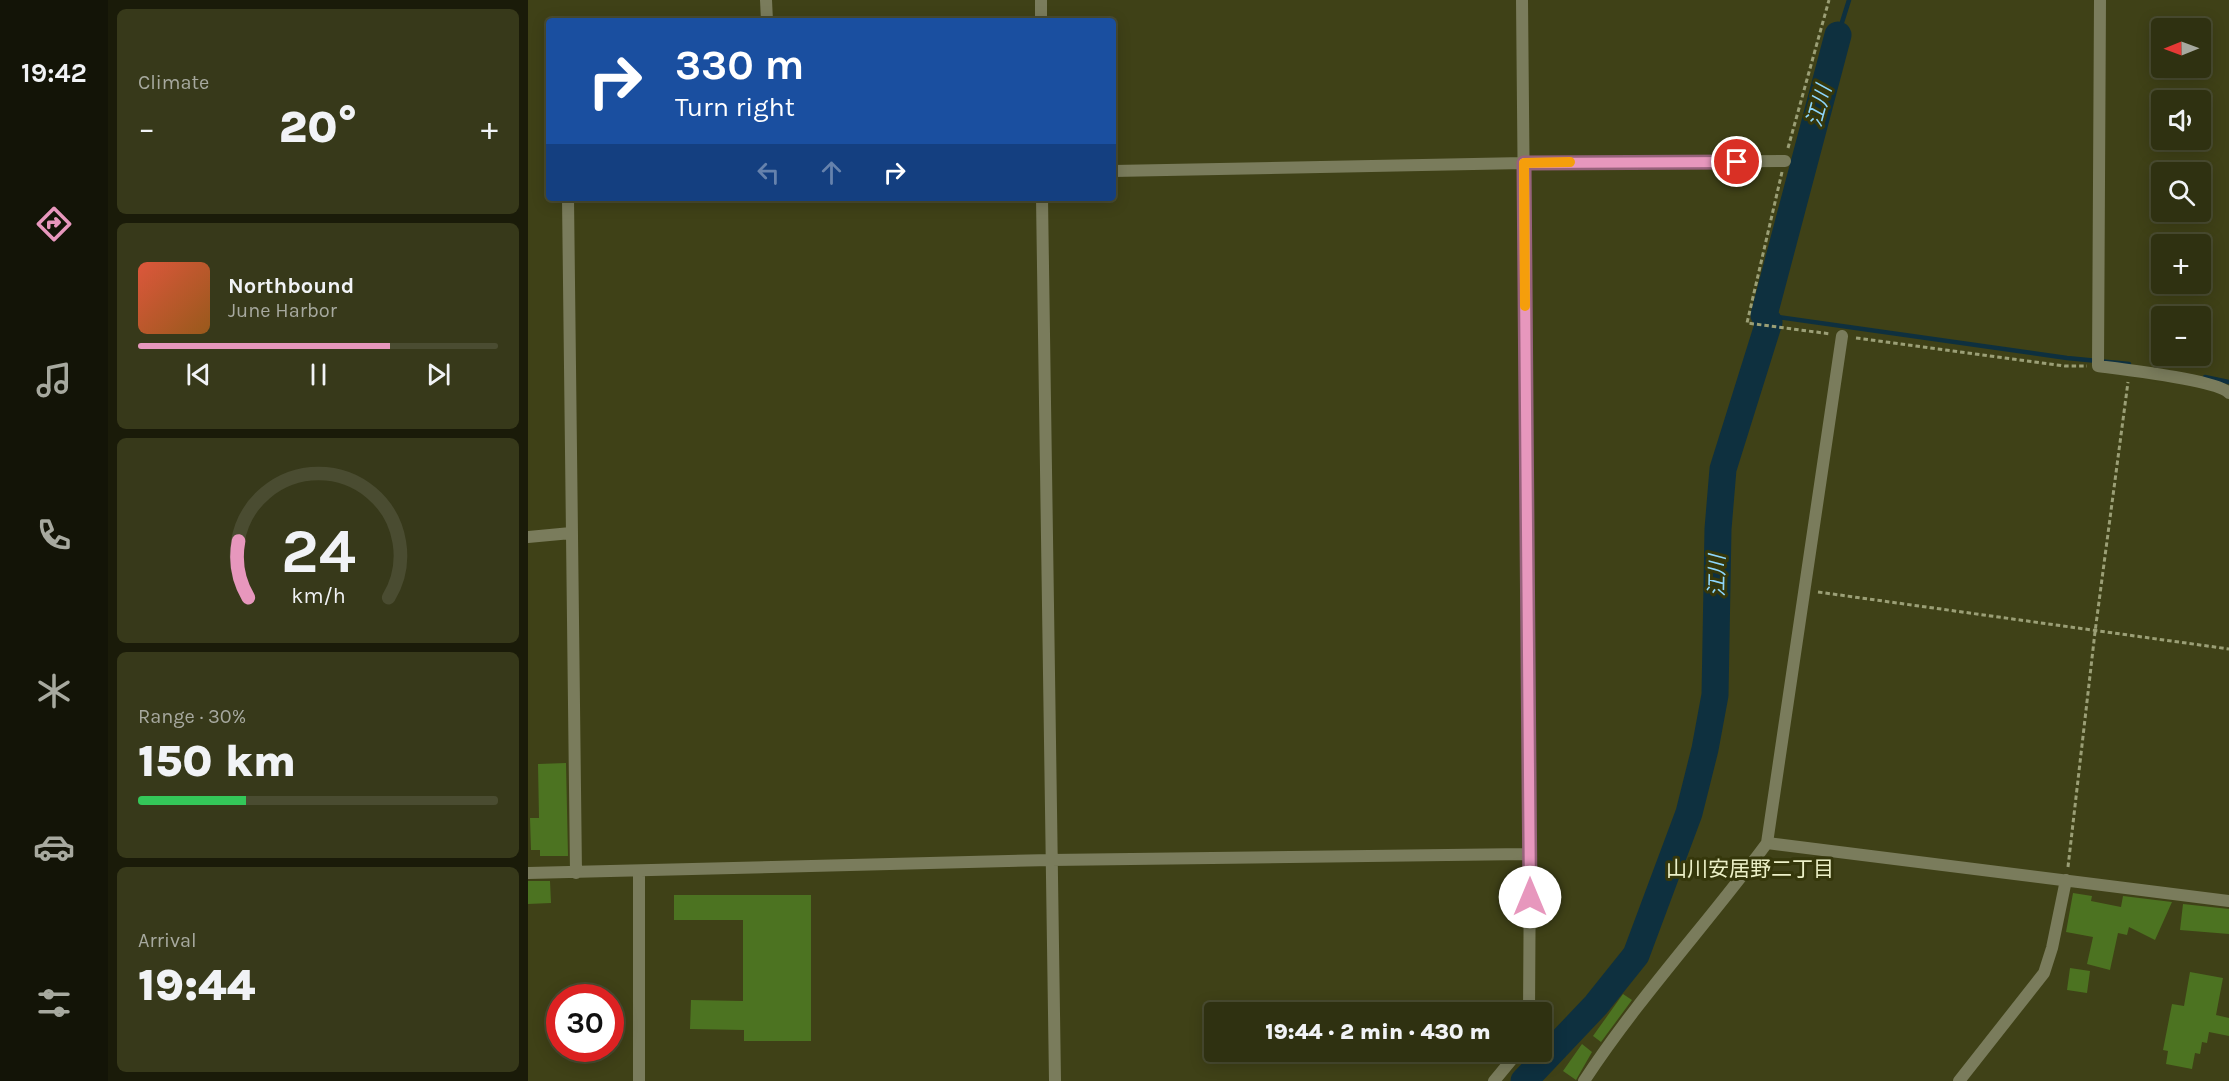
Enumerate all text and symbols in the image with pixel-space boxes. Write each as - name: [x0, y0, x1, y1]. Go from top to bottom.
- north arrow: [2151, 18, 2211, 78]
- map controls: [2151, 18, 2211, 366]
- text: 330 m: [675, 40, 804, 90]
- icon: right: [576, 42, 654, 120]
- text: 19:42: [21, 57, 87, 89]
- text: Climate: [138, 71, 209, 94]
- water label: 江川: [1802, 81, 1837, 129]
- button: sound: [2151, 90, 2211, 150]
- text: Turn right: [675, 91, 795, 123]
- text: 20°: [279, 101, 357, 153]
- text: −: [138, 109, 155, 147]
- text: +: [481, 109, 498, 147]
- pin: [1711, 136, 1762, 187]
- icon: arrive: [1720, 145, 1753, 178]
- icon: left: [752, 156, 785, 189]
- icon: ahead: [815, 156, 848, 189]
- icon: right: [878, 156, 911, 189]
- button: search: [2151, 162, 2211, 222]
- icon: directions: [33, 203, 75, 245]
- button: +: [2151, 234, 2211, 294]
- text: Northbound: [228, 273, 354, 299]
- text: June Harbor: [228, 299, 337, 322]
- button: −: [2151, 306, 2211, 366]
- icon: previous: [182, 358, 215, 391]
- icon: pause: [302, 358, 335, 391]
- icon: next: [422, 358, 455, 391]
- icon: music: [33, 359, 75, 401]
- icon: phone: [33, 514, 75, 556]
- text: 24: [281, 515, 355, 588]
- water label: 江川: [1705, 553, 1729, 597]
- text: km/h: [291, 583, 345, 608]
- icon: climate: [33, 670, 75, 712]
- text: Range · 30%: [138, 705, 246, 728]
- text: 150 km: [138, 735, 296, 787]
- icon: car: [33, 826, 75, 868]
- district label: 山川安居野二丁目: [1666, 857, 1834, 881]
- position arrow: [1498, 865, 1562, 929]
- text: Arrival: [138, 929, 197, 952]
- text: 19:44: [138, 959, 255, 1011]
- icon: filters: [33, 982, 75, 1024]
- speed limit sign: 30: [546, 984, 624, 1062]
- text: 19:44 · 2 min · 430 m: [1265, 1019, 1491, 1045]

